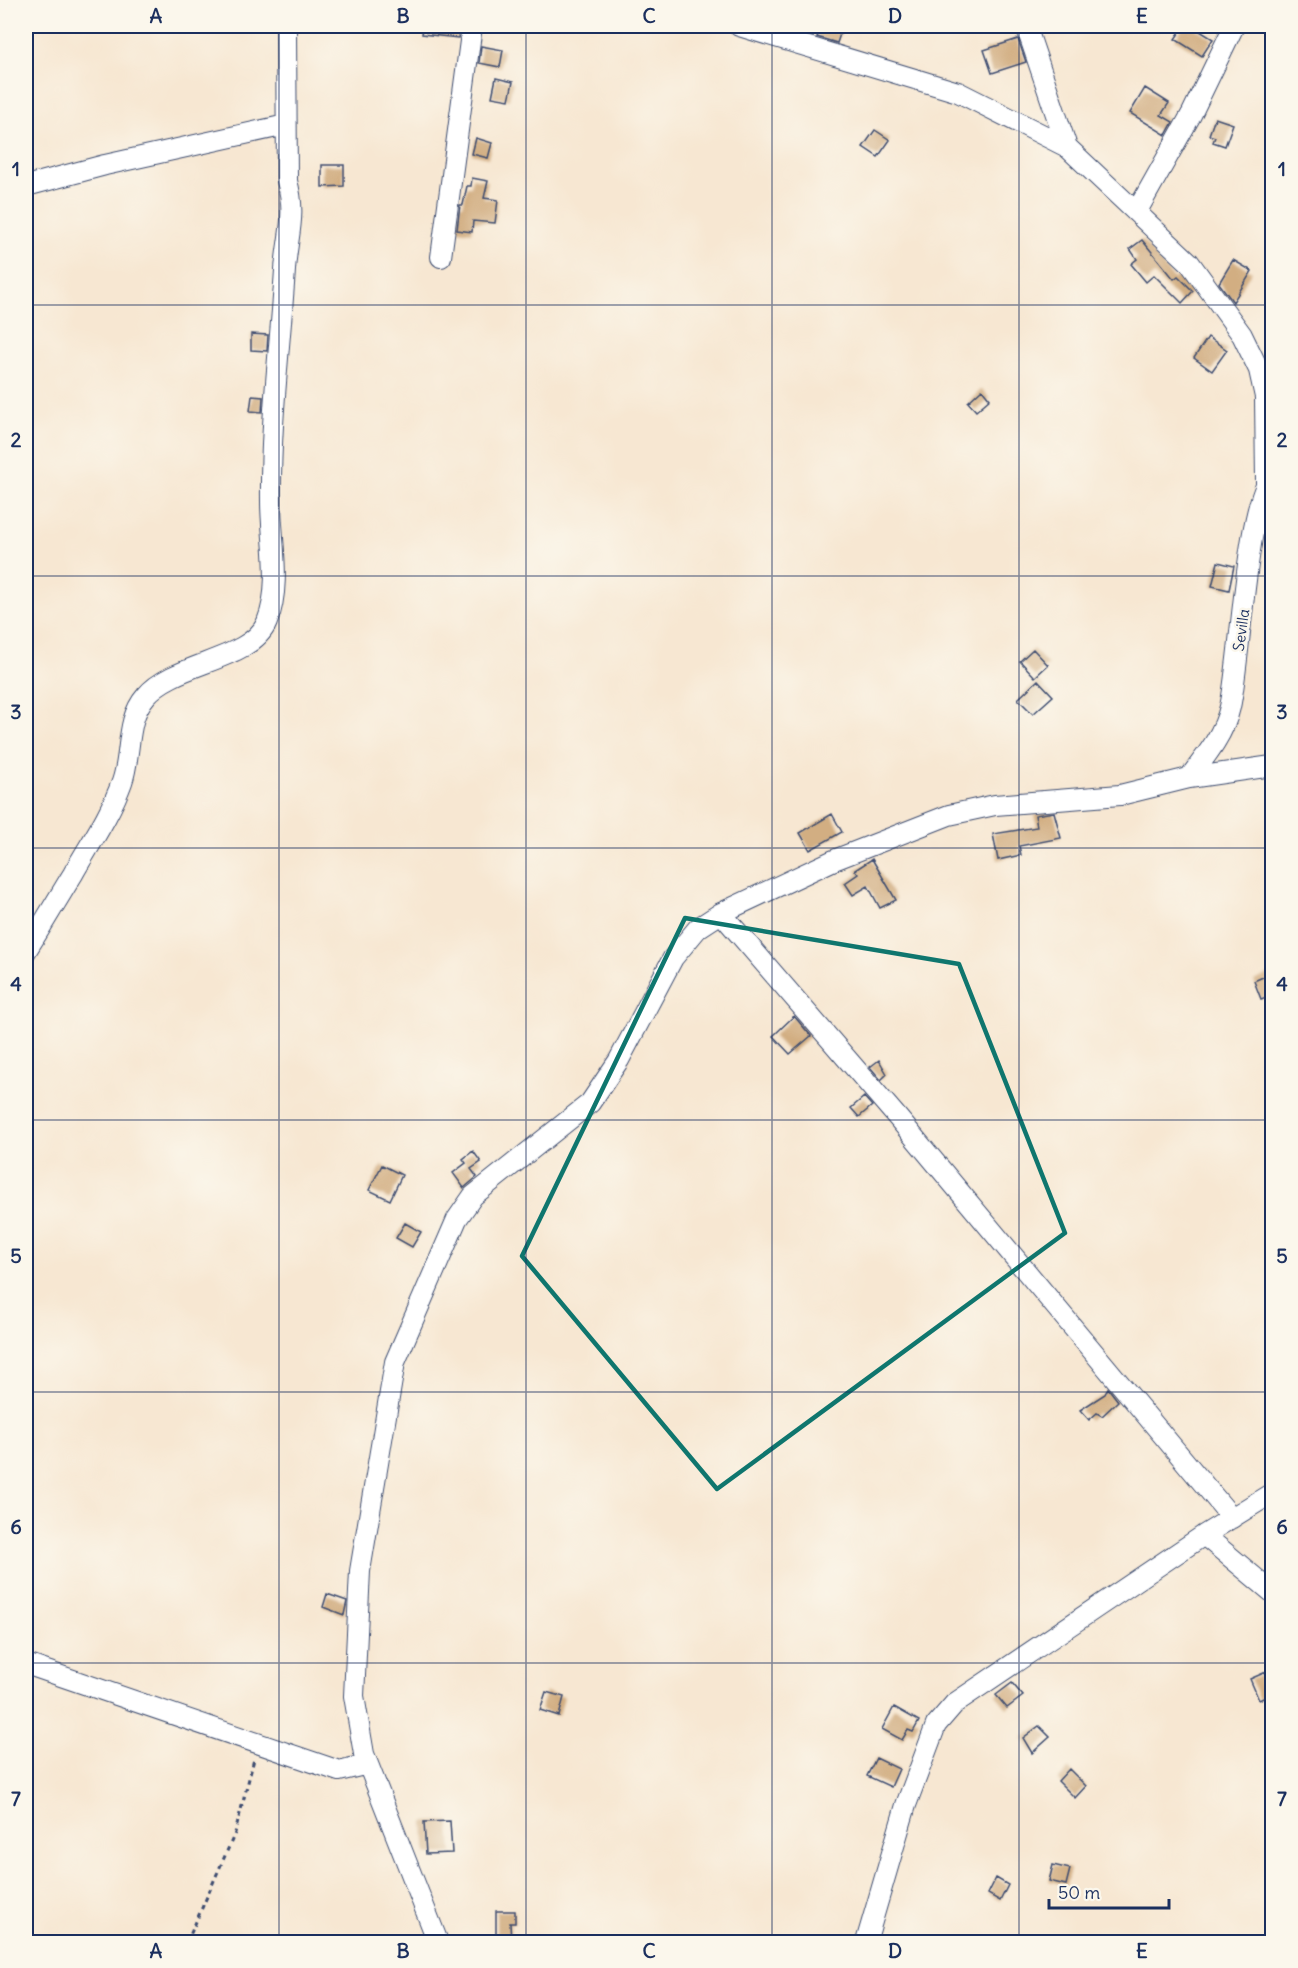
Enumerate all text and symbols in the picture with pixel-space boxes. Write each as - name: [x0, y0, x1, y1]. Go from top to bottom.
- text: A: [150, 3, 163, 28]
- text: B: [396, 3, 410, 28]
- text: C: [642, 3, 656, 28]
- text: D: [888, 3, 902, 28]
- text: E: [1136, 3, 1148, 28]
- text: 1: [12, 156, 20, 181]
- text: 1: [1278, 156, 1286, 181]
- text: 2: [11, 427, 22, 452]
- text: 2: [1277, 427, 1288, 452]
- street label: Sevilla: [1229, 607, 1253, 652]
- text: 3: [10, 699, 22, 724]
- text: 3: [1276, 699, 1288, 724]
- text: 4: [10, 971, 22, 996]
- text: 4: [1276, 971, 1288, 996]
- text: 5: [10, 1243, 22, 1268]
- text: 5: [1276, 1243, 1288, 1268]
- text: 6: [10, 1514, 22, 1539]
- text: 6: [1276, 1514, 1288, 1539]
- text: 7: [11, 1786, 21, 1811]
- text: 7: [1277, 1786, 1287, 1811]
- scale bar: [1049, 1872, 1169, 1910]
- text: 50 m: [1058, 1881, 1100, 1904]
- text: A: [150, 1938, 163, 1963]
- text: B: [396, 1938, 410, 1963]
- text: C: [642, 1938, 656, 1963]
- text: D: [888, 1938, 902, 1963]
- text: E: [1136, 1938, 1148, 1963]

